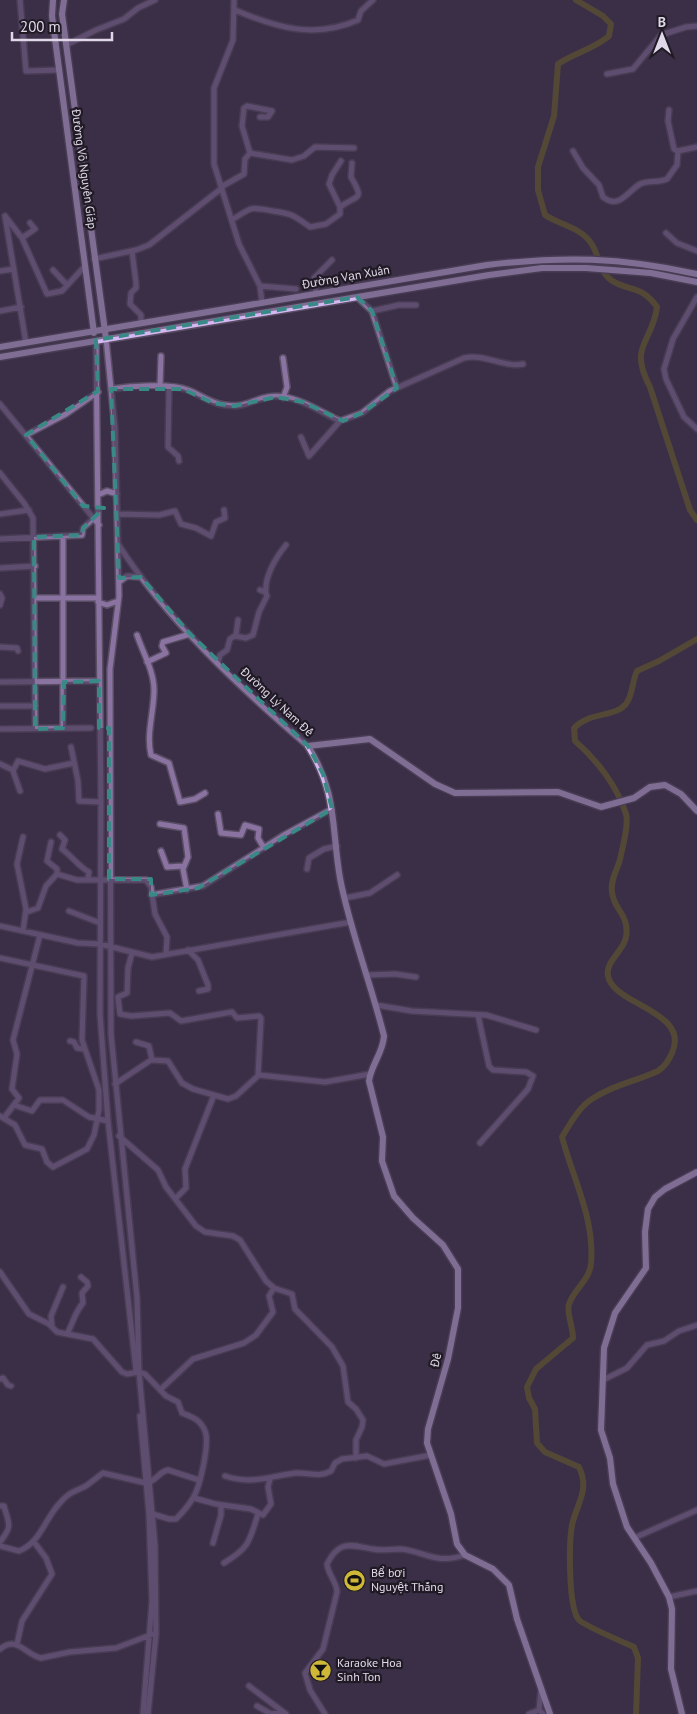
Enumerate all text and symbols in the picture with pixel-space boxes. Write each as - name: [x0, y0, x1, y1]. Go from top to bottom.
- scale bar: [12, 10, 112, 42]
- north arrow: [637, 10, 687, 60]
- text: B: [658, 13, 666, 31]
- text: 200 m: [20, 17, 61, 36]
- street label: Đường Võ Nguyên Giáp: [69, 107, 100, 230]
- street label: Đường Vạn Xuân: [300, 261, 391, 292]
- street label: Đường Lý Nam Đế: [237, 663, 317, 739]
- street label: Đê: [426, 1351, 444, 1369]
- place label: Bể bơi Nguyệt Thắng: [371, 1565, 443, 1594]
- sports icon: Bể bơi Nguyệt Thắng: [343, 1568, 367, 1592]
- place label: Karaoke Hoa Sinh Ton: [337, 1655, 402, 1684]
- bar icon: Karaoke Hoa Sinh Ton: [309, 1658, 333, 1682]

